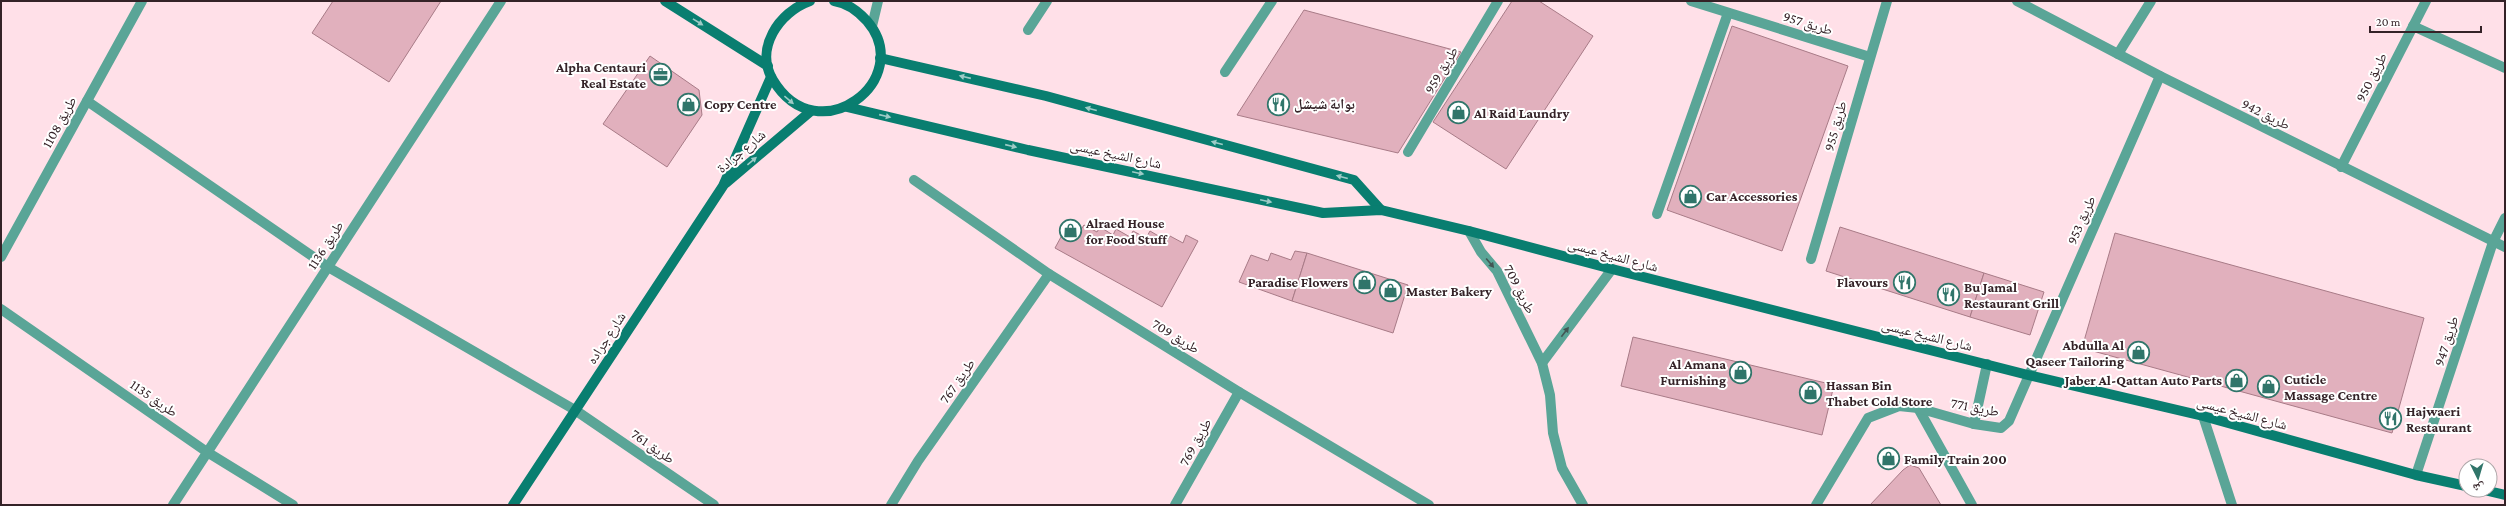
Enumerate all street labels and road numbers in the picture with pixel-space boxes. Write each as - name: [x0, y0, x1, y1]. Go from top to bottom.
- street label: طريق 957: [1781, 8, 1835, 40]
- street label: طريق 959: [1421, 44, 1463, 97]
- street label: طريق 950: [2352, 50, 2392, 105]
- street label: طريق 1108: [38, 94, 81, 151]
- street label: طريق 942: [2238, 95, 2293, 135]
- street label: طريق 955: [1820, 99, 1852, 153]
- street label: شارع جرادة: [713, 126, 770, 178]
- street label: شارع الشيخ عيسى: [1069, 137, 1163, 173]
- street label: طريق 953: [2063, 193, 2101, 248]
- street label: طريق 1136: [303, 218, 348, 273]
- street label: شارع الشيخ عيسى: [1566, 235, 1660, 277]
- street label: طريق 709: [1499, 262, 1539, 317]
- street label: شارع جراده: [583, 309, 630, 368]
- street label: طريق 947: [2430, 314, 2463, 369]
- street label: طريق 709: [1148, 315, 1203, 358]
- street label: شارع الشيخ عيسى: [1880, 316, 1974, 356]
- street label: طريق 767: [936, 356, 980, 407]
- street label: طريق 1135: [126, 376, 181, 422]
- street label: شارع الشيخ عيسى: [2195, 393, 2289, 435]
- street label: طريق 771: [1949, 394, 2001, 421]
- street label: طريق 769: [1176, 416, 1216, 469]
- street label: طريق 761: [627, 425, 678, 468]

